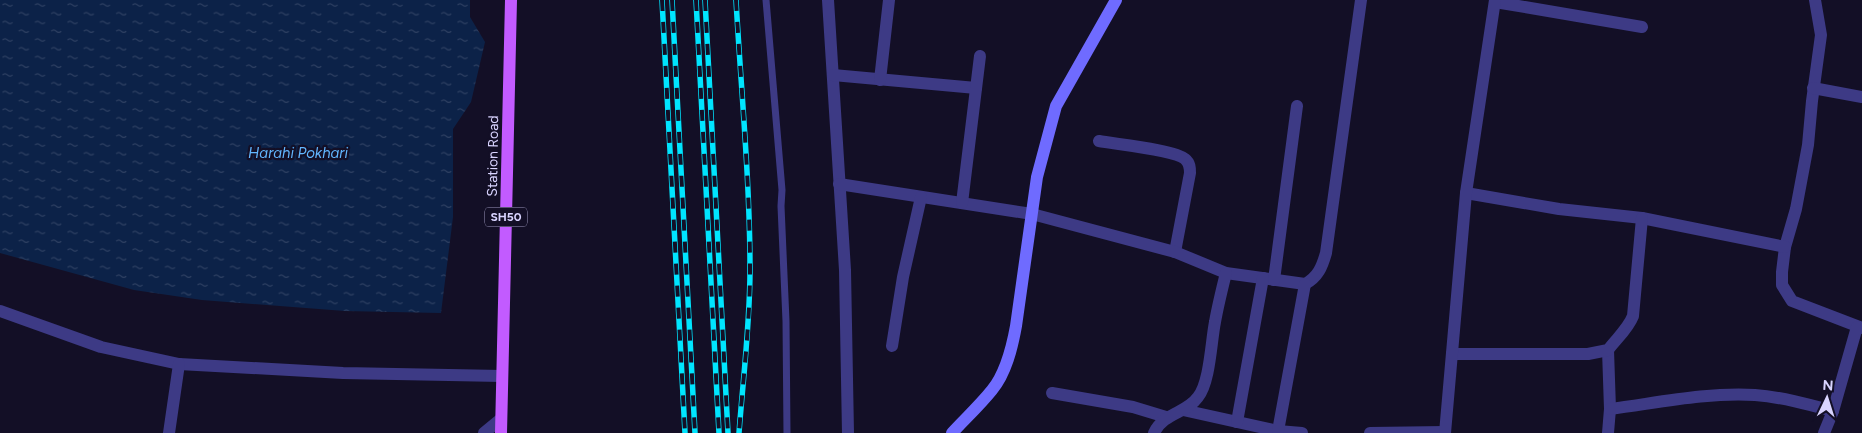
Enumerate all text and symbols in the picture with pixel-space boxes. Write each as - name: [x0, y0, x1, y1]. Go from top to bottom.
- street label: Station Road: [484, 115, 502, 197]
- water label: Harahi Pokhari: [248, 144, 348, 162]
- road number: SH50: [485, 208, 527, 226]
- north arrow: [1802, 373, 1852, 423]
- text: N: [1822, 377, 1834, 394]

